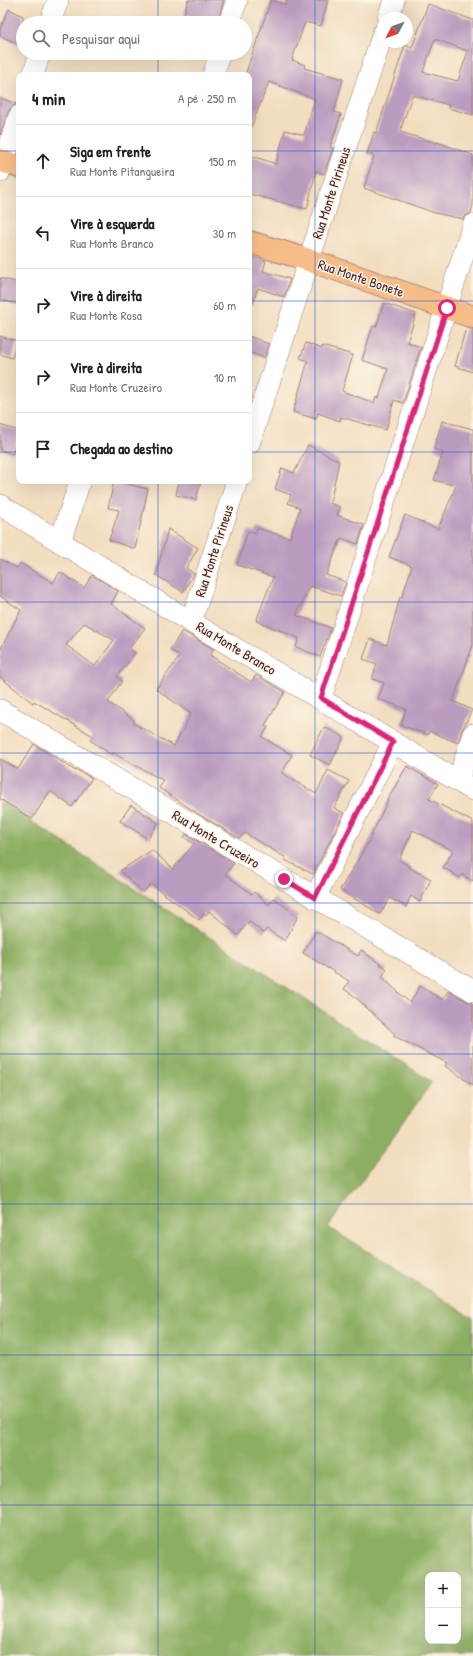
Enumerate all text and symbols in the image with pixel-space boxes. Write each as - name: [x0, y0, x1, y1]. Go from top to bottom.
- north arrow: [377, 12, 413, 48]
- search box: [16, 16, 252, 60]
- icon: search: [30, 27, 52, 49]
- text: Pesquisar aqui: [62, 28, 140, 49]
- text: 4 min: [32, 87, 65, 110]
- text: A pé · 250 m: [178, 89, 236, 107]
- text: Siga em frente: [70, 141, 151, 162]
- street label: Rua Monte Pirineus: [307, 144, 354, 241]
- icon: ahead: [32, 150, 54, 172]
- text: 150 m: [208, 152, 236, 170]
- text: Rua Monte Pitangueira: [70, 162, 174, 180]
- text: Vire à esquerda: [70, 213, 154, 234]
- icon: left: [32, 222, 54, 244]
- text: 30 m: [213, 224, 236, 242]
- text: Rua Monte Branco: [70, 234, 154, 252]
- street label: Rua Monte Bonete: [316, 254, 407, 301]
- text: Vire à direita: [70, 285, 142, 306]
- icon: right: [32, 294, 54, 316]
- text: 60 m: [213, 296, 236, 314]
- route start: [438, 299, 456, 317]
- text: Rua Monte Rosa: [70, 306, 142, 324]
- text: Vire à direita: [70, 357, 142, 378]
- icon: right: [32, 366, 54, 388]
- text: 10 m: [214, 368, 236, 386]
- text: Rua Monte Cruzeiro: [70, 378, 162, 396]
- icon: arrive: [32, 438, 54, 460]
- text: Chegada ao destino: [70, 438, 173, 459]
- street label: Rua Monte Pirineus: [190, 502, 237, 599]
- street label: Rua Monte Branco: [193, 616, 280, 679]
- street label: Rua Monte Cruzeiro: [169, 805, 264, 872]
- route end: [275, 870, 293, 888]
- map controls: [425, 1572, 461, 1644]
- button: +: [425, 1572, 461, 1608]
- button: −: [425, 1608, 461, 1644]

